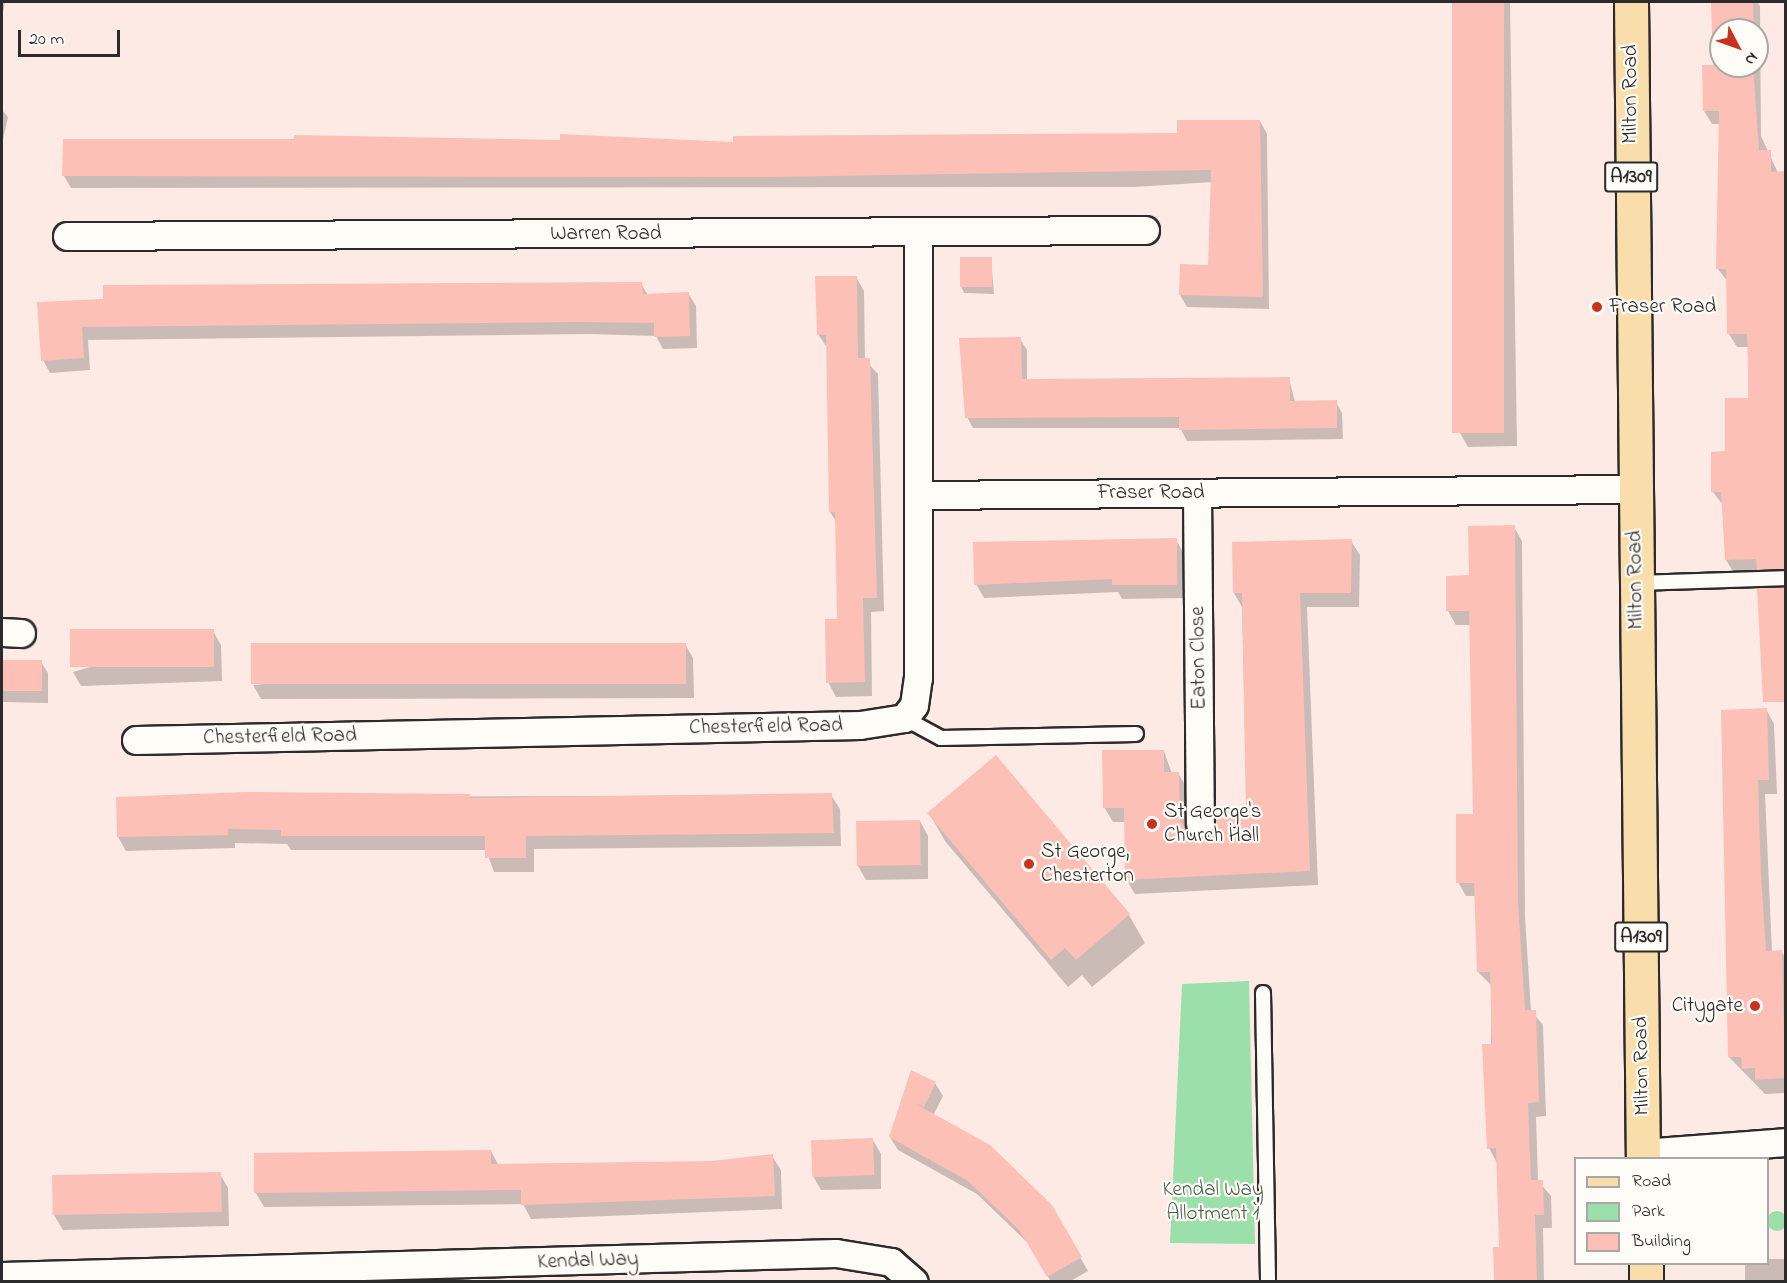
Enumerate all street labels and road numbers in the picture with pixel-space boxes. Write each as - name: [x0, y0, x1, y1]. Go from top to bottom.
- street label: Milton Road: [1618, 44, 1644, 144]
- road number: A1309: [1604, 160, 1658, 194]
- street label: Warren Road: [550, 221, 662, 247]
- street label: Fraser Road: [1097, 480, 1205, 506]
- street label: Milton Road: [1623, 530, 1649, 630]
- street label: Eaton Close: [1185, 606, 1213, 710]
- street label: Chesterfield Road: [689, 713, 843, 741]
- street label: Chesterfield Road: [203, 723, 357, 751]
- road number: A1309: [1614, 920, 1668, 954]
- street label: Milton Road: [1629, 1016, 1655, 1116]
- street label: Kendal Way: [537, 1247, 639, 1275]

